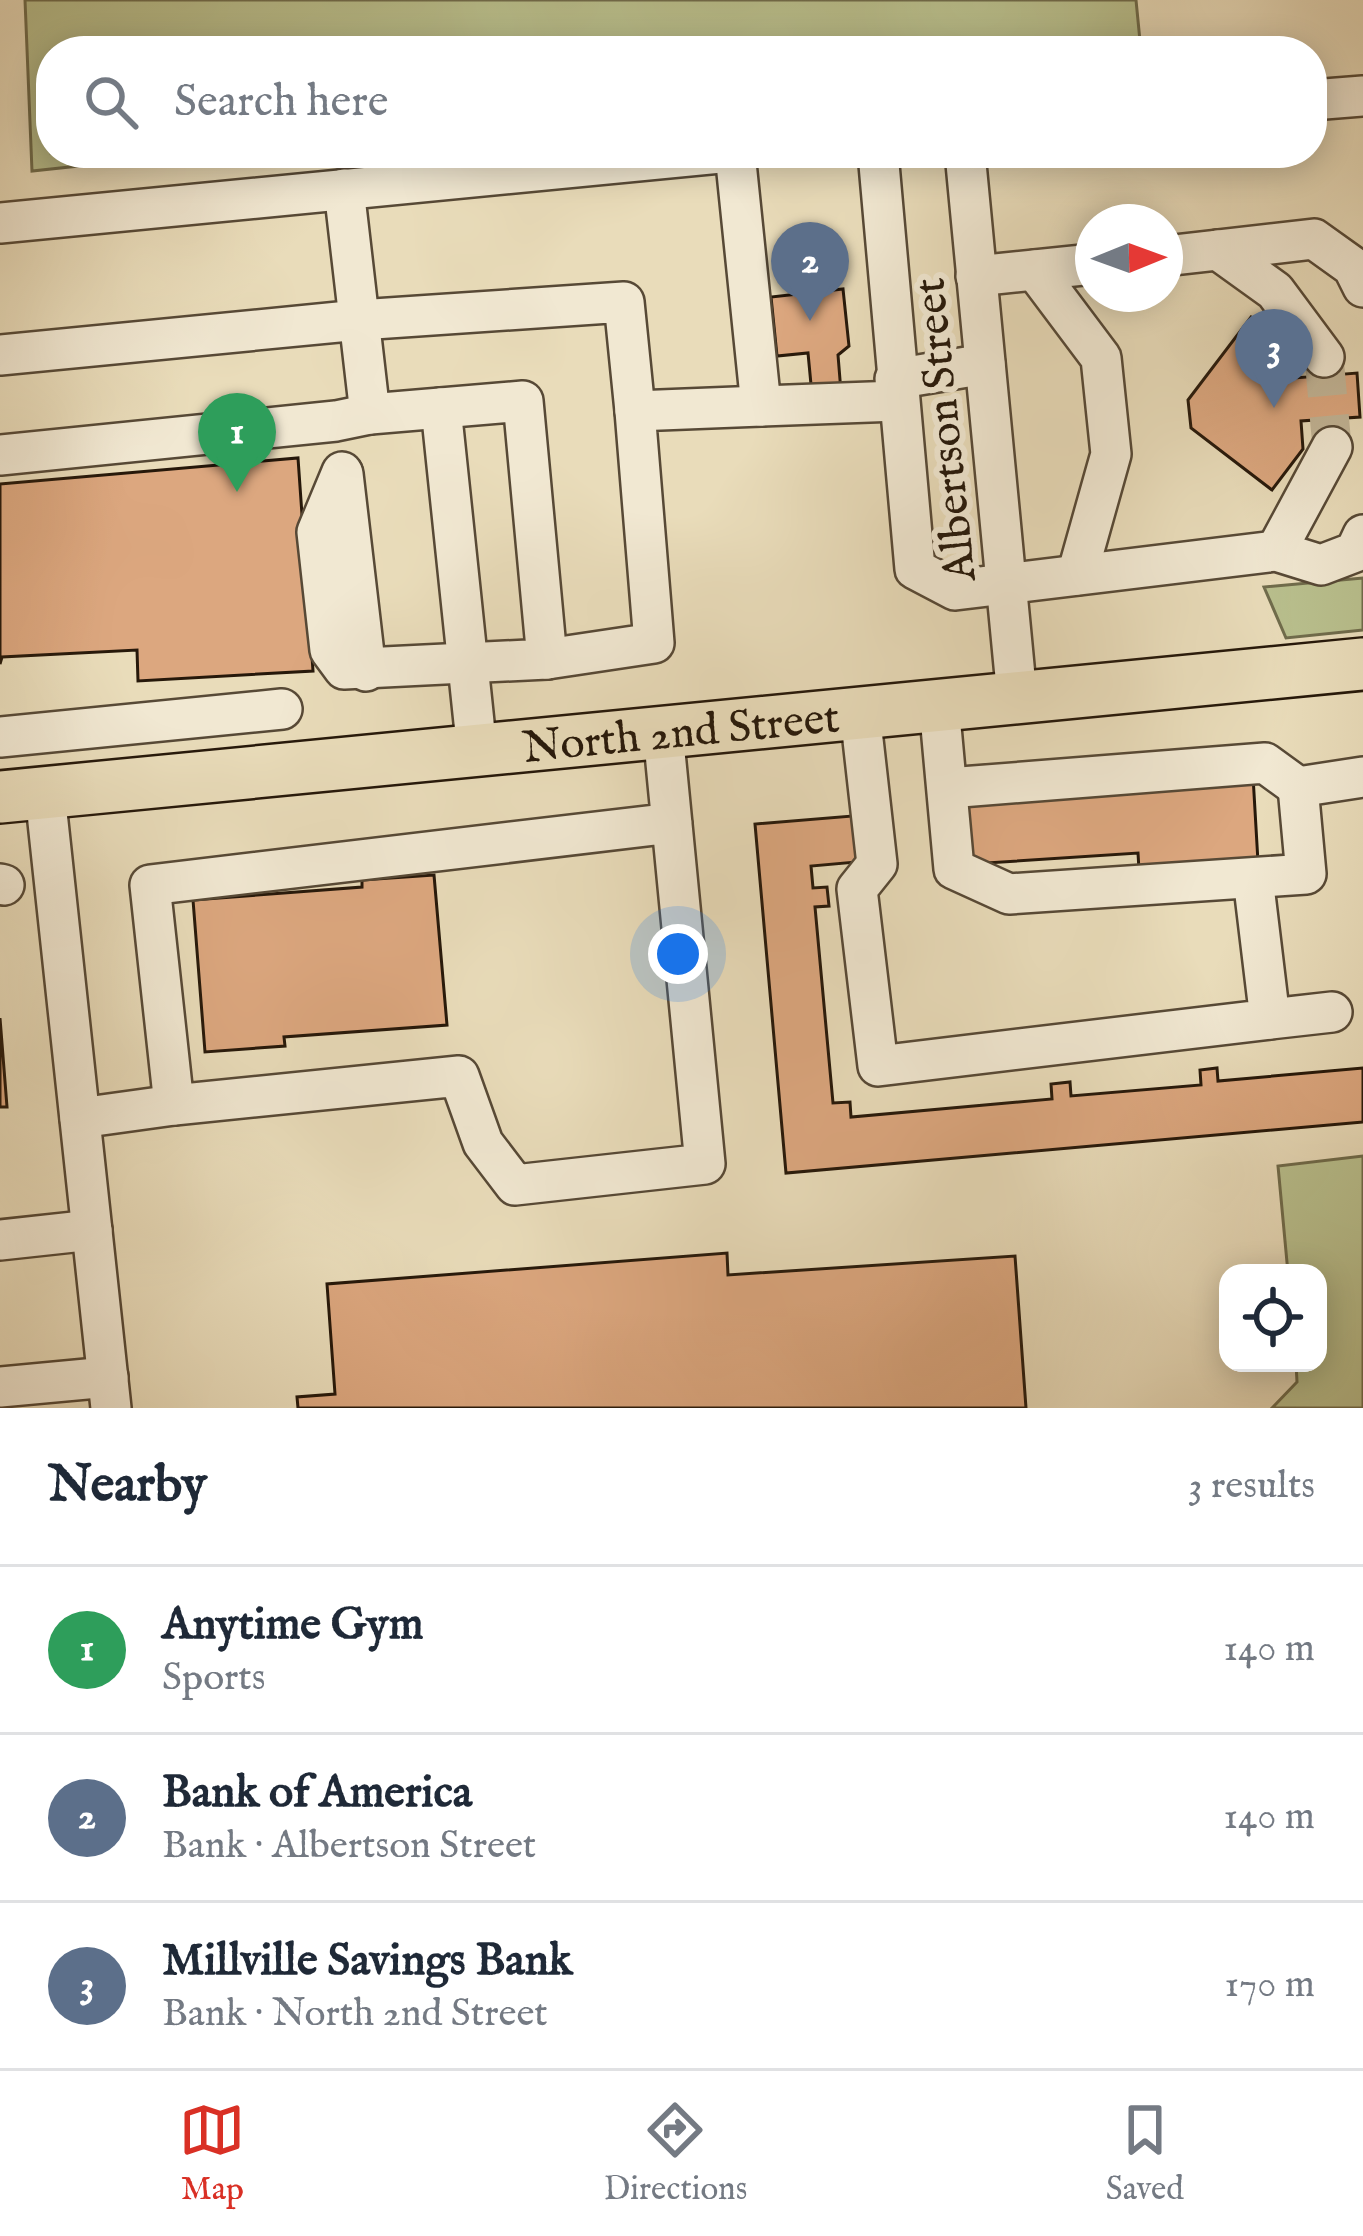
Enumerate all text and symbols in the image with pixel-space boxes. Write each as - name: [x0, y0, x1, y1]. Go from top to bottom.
- search box: [36, 36, 1327, 168]
- icon: search: [78, 69, 144, 135]
- text: Search here: [174, 74, 388, 131]
- north arrow: [1075, 204, 1183, 312]
- pin: 2: [771, 222, 849, 321]
- street label: Albertson Street: [902, 275, 991, 585]
- pin: 3: [1235, 309, 1313, 408]
- pin: 1: [198, 393, 276, 492]
- street label: North 2nd Street: [520, 690, 842, 778]
- your location: [648, 924, 708, 984]
- map controls: [1219, 1264, 1327, 1372]
- button: locate: [1219, 1264, 1327, 1372]
- text: Nearby: [48, 1454, 207, 1519]
- text: 3 results: [1188, 1462, 1315, 1511]
- text: Anytime Gym: [162, 1597, 423, 1654]
- text: 1: [80, 1625, 94, 1674]
- text: 140 m: [1224, 1625, 1315, 1674]
- text: Sports: [162, 1654, 265, 1703]
- text: Bank of America: [162, 1765, 472, 1822]
- text: 2: [78, 1793, 96, 1842]
- text: 140 m: [1224, 1793, 1315, 1842]
- text: Bank · Albertson Street: [162, 1822, 536, 1871]
- text: Millville Savings Bank: [162, 1933, 573, 1990]
- text: 3: [80, 1961, 94, 2010]
- text: 170 m: [1224, 1961, 1315, 2010]
- text: Bank · North 2nd Street: [162, 1990, 548, 2039]
- tab: Map: [179, 2097, 245, 2211]
- tab: Directions: [604, 2097, 747, 2211]
- tab: Saved: [1106, 2097, 1184, 2211]

